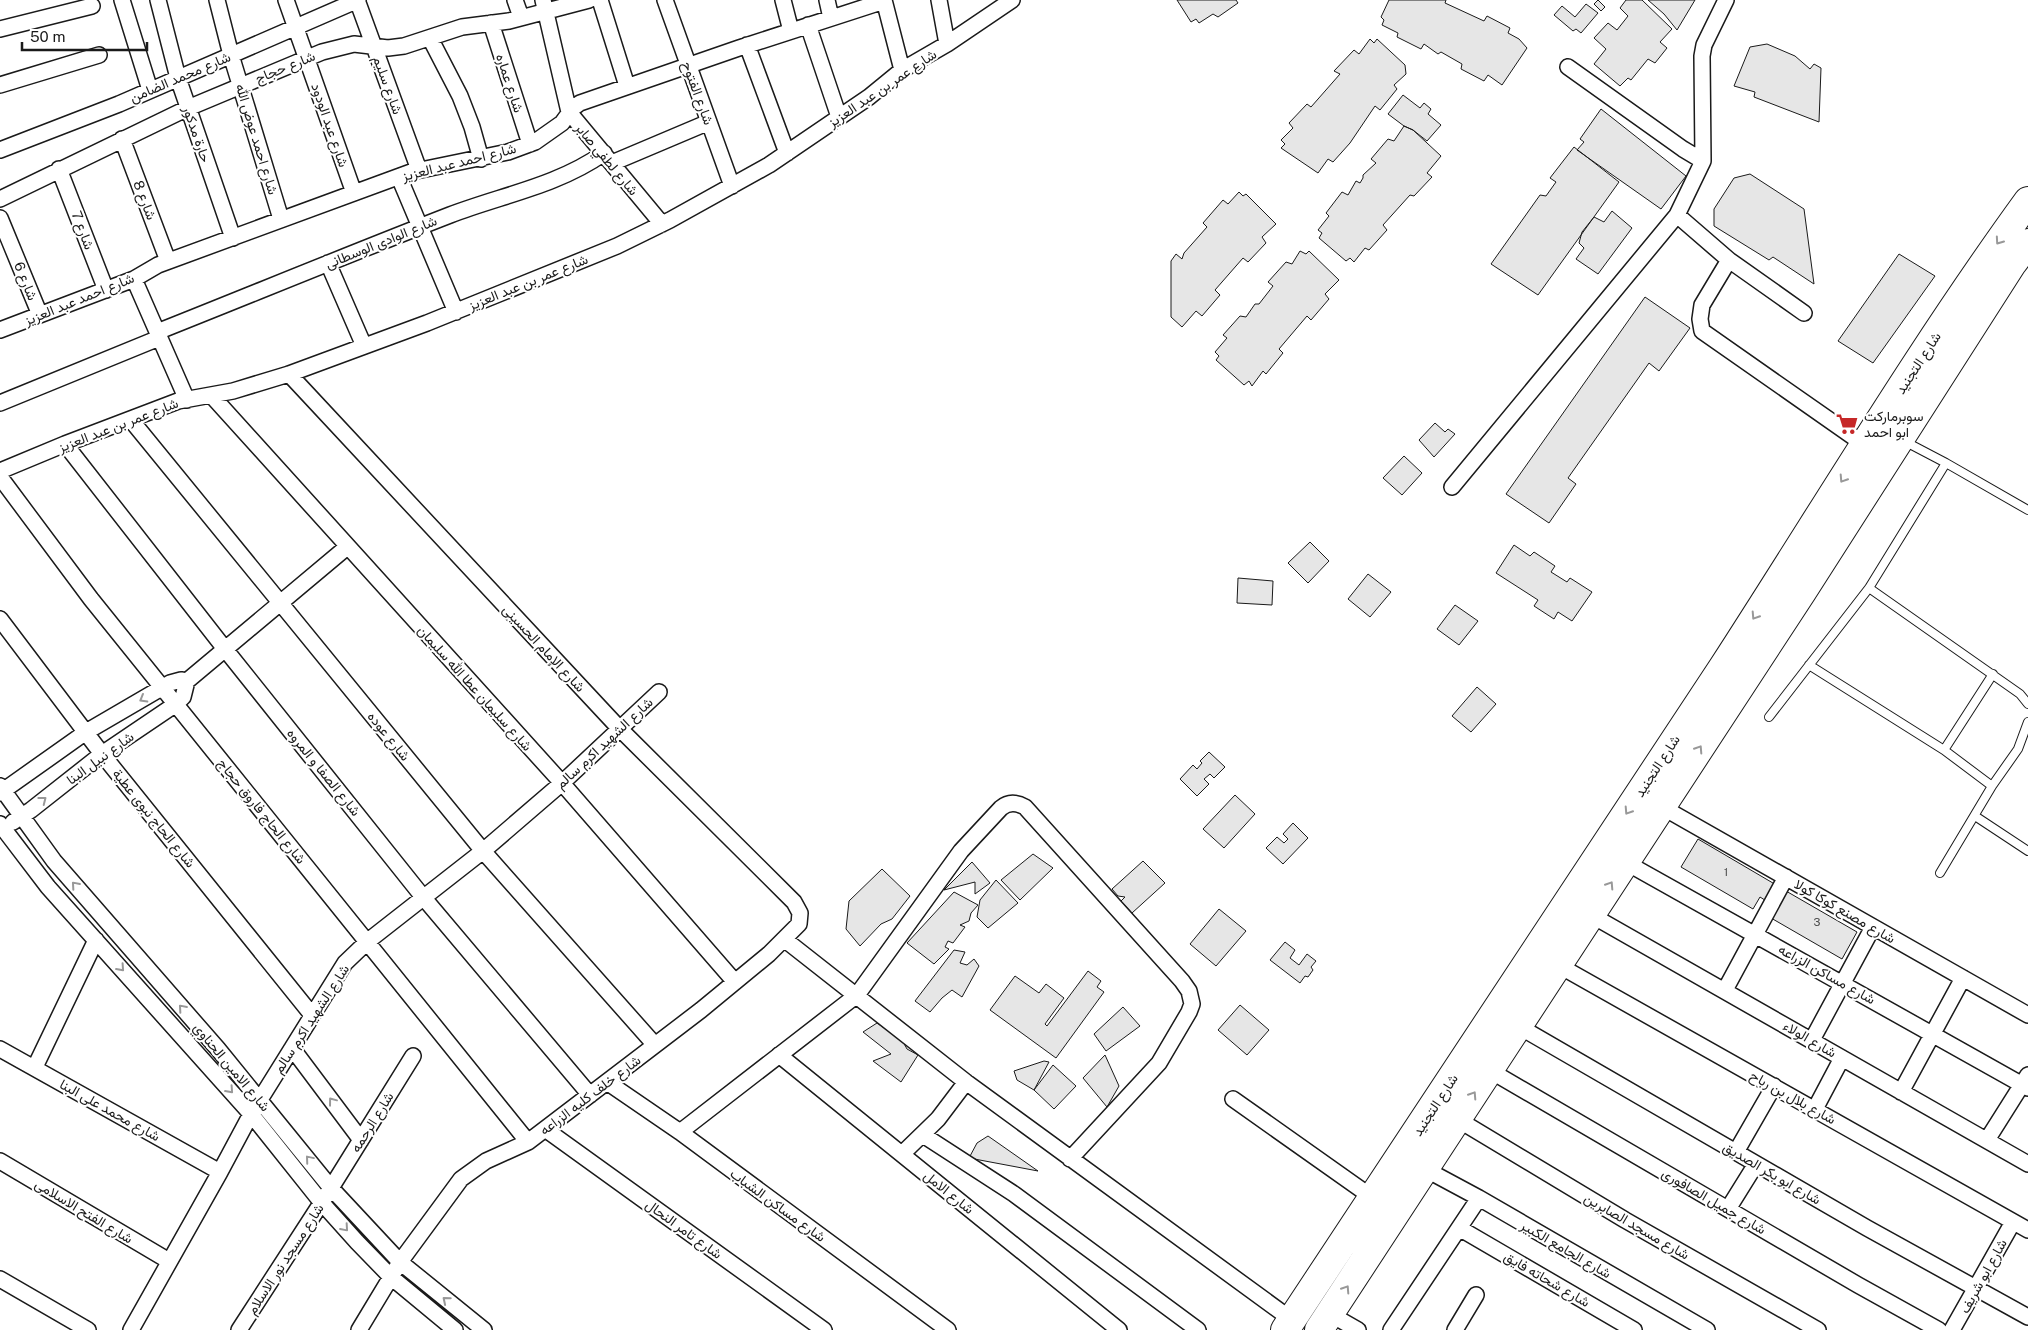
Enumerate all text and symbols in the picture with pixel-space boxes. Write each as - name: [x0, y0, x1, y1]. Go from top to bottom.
- scale bar: [22, 20, 148, 52]
- text: 50 m: [30, 28, 65, 45]
- street label: شارع عمر بن عبد العزيز: [824, 46, 941, 133]
- street label: شارع حجاج: [253, 48, 319, 89]
- street label: شارع محمد الضامن: [127, 49, 234, 108]
- street label: شارع عماره: [490, 52, 527, 115]
- street label: شارع سليم: [367, 54, 406, 117]
- street label: شارع الفتوح: [676, 59, 717, 128]
- street label: شارع عبد الودود: [305, 81, 352, 170]
- street label: شارع احمد عوض الله: [230, 82, 281, 197]
- street label: حارة مدكور: [179, 103, 214, 165]
- street label: شارع لطفي صابر: [568, 119, 642, 201]
- street label: شارع احمد عبد العزيز: [399, 140, 518, 187]
- street label: شارع 8: [127, 178, 160, 223]
- street label: شارع 7: [66, 208, 98, 253]
- street label: شارع الوادى الوسطانى: [323, 212, 440, 274]
- one-way arrow: [1996, 235, 2005, 245]
- street label: شارع عمر بن عبد العزيز: [465, 251, 591, 316]
- street label: شارع 6: [8, 259, 41, 304]
- street label: شارع احمد عبد العزيز: [21, 270, 137, 331]
- street label: شارع التجنيد: [1892, 329, 1946, 399]
- street label: شارع عمر بن عبد العزيز: [55, 395, 181, 458]
- place label: سوبرماركت ابو احمد: [1864, 408, 1924, 441]
- supermarket icon: سوبرماركت ابو احمد: [1834, 411, 1860, 437]
- one-way arrow: [1840, 474, 1850, 483]
- street label: شارع الإمام الحسينى: [497, 601, 588, 697]
- one-way arrow: [1752, 611, 1762, 620]
- street label: شارع سليمان عطا الله سليمان: [412, 622, 536, 756]
- one-way arrow: [139, 692, 148, 702]
- street label: شارع الشهيد اكرم سالم: [552, 694, 658, 794]
- street label: شارع عوده: [362, 708, 414, 766]
- street label: شارع الصفا و المروه: [282, 725, 364, 821]
- street label: شارع نبيل البنا: [63, 728, 139, 790]
- street label: شارع التجنيد: [1631, 732, 1685, 802]
- one-way arrow: [1693, 746, 1702, 755]
- street label: شارع الحاج فاروق حجاج: [212, 755, 309, 869]
- street label: شارع الحاج نبوى عطية: [107, 765, 199, 872]
- one-way arrow: [37, 798, 46, 806]
- one-way arrow: [1625, 805, 1635, 814]
- house number: 1: [1724, 866, 1728, 878]
- street label: شارع مصنع كوكا كولا: [1790, 876, 1898, 949]
- one-way arrow: [72, 882, 81, 891]
- one-way arrow: [1604, 882, 1613, 891]
- house number: 3: [1814, 916, 1821, 928]
- street label: شارع مساكن الزراعه: [1774, 941, 1878, 1010]
- street label: شارع الشهيد اكرم سالم: [270, 962, 355, 1078]
- one-way arrow: [116, 963, 125, 972]
- one-way arrow: [179, 1004, 188, 1013]
- street label: شارع الولاء: [1779, 1017, 1839, 1063]
- street label: شارع الامين الحناوي: [187, 1019, 274, 1117]
- street label: شارع خلف كليه الزراعه: [536, 1052, 645, 1141]
- street label: شارع بلال بن رباح: [1746, 1067, 1839, 1130]
- street label: شارع التجنيد: [1409, 1071, 1463, 1141]
- street label: شارع محمد على البنا: [56, 1076, 163, 1147]
- one-way arrow: [224, 1084, 233, 1093]
- street label: شارع الرحمه: [347, 1089, 399, 1157]
- one-way arrow: [1467, 1091, 1476, 1100]
- one-way arrow: [329, 1097, 338, 1107]
- street label: شارع ابو بكر الصديق: [1719, 1138, 1824, 1210]
- one-way arrow: [306, 1156, 314, 1165]
- street label: شارع مساكن الشباب: [725, 1165, 829, 1247]
- street label: شارع جميل الصافورى: [1658, 1165, 1769, 1240]
- street label: شارع الامل: [919, 1167, 977, 1219]
- street label: شارع الفتح الاسلامى: [31, 1175, 136, 1249]
- street label: شارع مسجد الصابرين: [1580, 1189, 1692, 1265]
- street label: شارع تامر النحال: [641, 1196, 725, 1264]
- street label: شارع مسجد نور الاسلام: [243, 1201, 329, 1319]
- street label: شارع الجامع الكبير: [1516, 1216, 1614, 1284]
- one-way arrow: [339, 1223, 348, 1232]
- street label: شارع ابو شريف: [1956, 1236, 2013, 1317]
- street label: شارع شحاته فايق: [1500, 1248, 1593, 1313]
- one-way arrow: [1340, 1286, 1349, 1295]
- one-way arrow: [443, 1297, 452, 1305]

